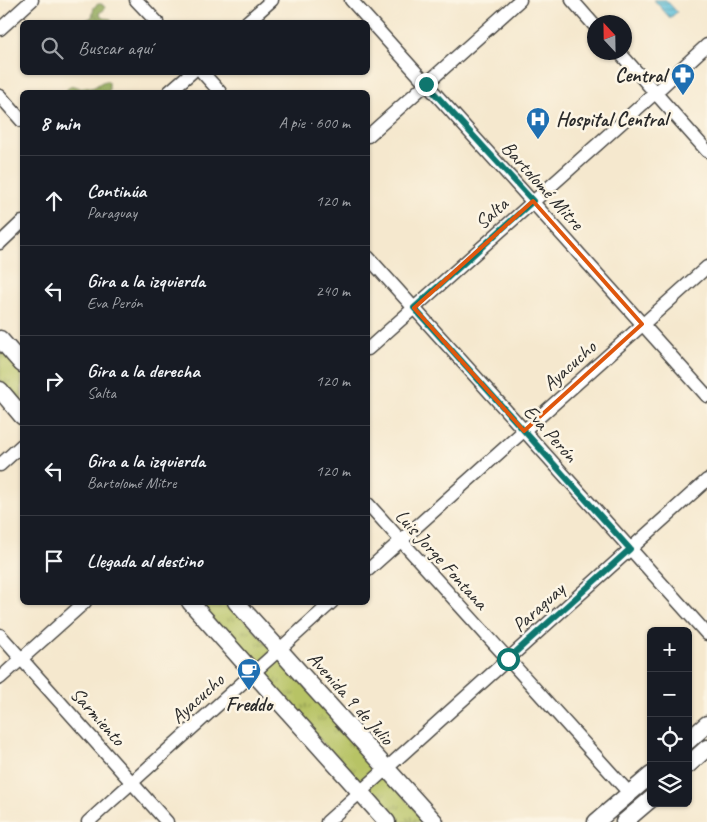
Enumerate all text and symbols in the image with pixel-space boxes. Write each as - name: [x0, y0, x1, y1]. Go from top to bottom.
- north arrow: [587, 15, 632, 60]
- search box: [20, 20, 370, 75]
- icon: search: [38, 34, 66, 62]
- text: Buscar aquí: [78, 36, 152, 60]
- pharmacy icon: Central: [670, 62, 696, 96]
- place label: Central: [615, 63, 670, 88]
- route end: [415, 73, 438, 96]
- hospital icon: Hospital Central: [525, 106, 551, 140]
- place label: Hospital Central: [556, 107, 671, 132]
- text: 8 min: [40, 110, 80, 136]
- text: A pie · 600 m: [279, 113, 350, 133]
- street label: Bartolomé Mitre: [496, 135, 590, 236]
- text: Continúa: [87, 179, 146, 203]
- icon: ahead: [40, 187, 68, 215]
- text: 120 m: [316, 191, 350, 211]
- street label: Salta: [469, 191, 515, 235]
- text: Paraguay: [87, 203, 137, 223]
- text: Gira a la izquierda: [87, 269, 205, 293]
- icon: left: [40, 277, 68, 305]
- text: 240 m: [316, 281, 350, 301]
- text: Eva Perón: [87, 293, 143, 313]
- street label: Ayacucho: [537, 334, 602, 396]
- text: Gira a la derecha: [87, 359, 200, 383]
- icon: right: [40, 367, 68, 395]
- text: 120 m: [316, 371, 350, 391]
- text: Salta: [87, 383, 116, 403]
- street label: Eva Perón: [518, 399, 584, 468]
- text: Gira a la izquierda: [87, 449, 205, 473]
- icon: left: [40, 457, 68, 485]
- text: 120 m: [316, 461, 350, 481]
- text: Bartolomé Mitre: [87, 473, 176, 493]
- street label: Luis Jorge Fontana: [390, 504, 494, 616]
- icon: arrive: [40, 547, 68, 575]
- text: Llegada al destino: [87, 549, 203, 573]
- street label: Paraguay: [507, 576, 572, 638]
- map controls: [647, 627, 692, 807]
- button: +: [647, 627, 692, 672]
- street label: Avenida 9 de Julio: [302, 646, 400, 751]
- route start: [497, 648, 520, 671]
- cafe icon: Freddo: [236, 657, 262, 691]
- street label: Ayacucho: [165, 667, 230, 729]
- button: −: [647, 672, 692, 717]
- street label: Sarmiento: [65, 682, 131, 752]
- place label: Freddo: [226, 692, 274, 717]
- button: locate: [647, 717, 692, 762]
- button: layers: [647, 762, 692, 807]

